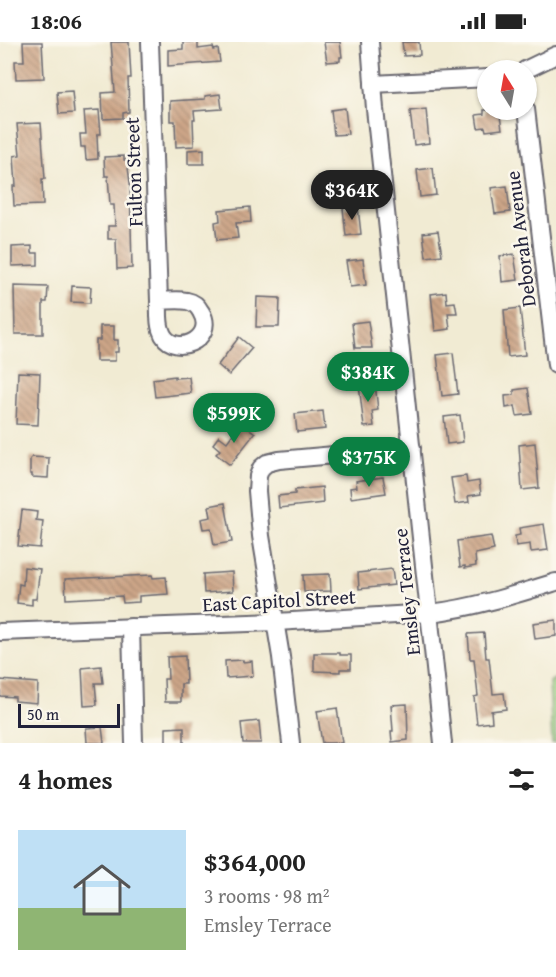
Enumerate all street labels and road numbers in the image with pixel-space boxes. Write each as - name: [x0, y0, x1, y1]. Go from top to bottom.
- street label: Fulton Street: [117, 117, 149, 227]
- street label: Deborah Avenue: [497, 169, 543, 309]
- street label: Emsley Terrace: [385, 527, 427, 657]
- street label: East Capitol Street: [202, 582, 356, 618]

